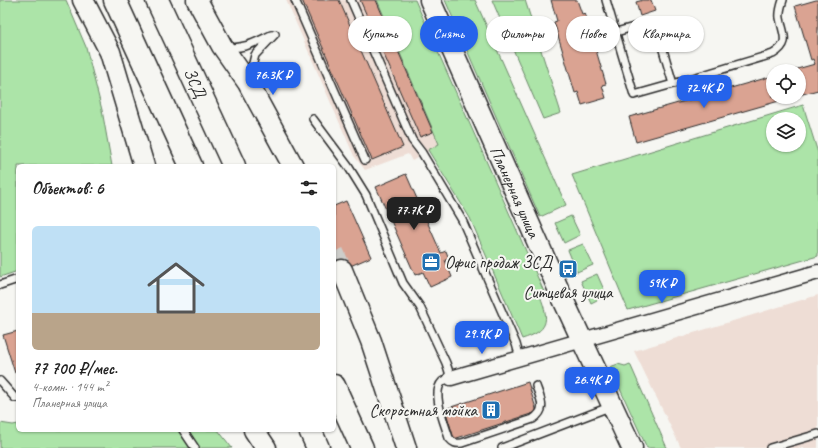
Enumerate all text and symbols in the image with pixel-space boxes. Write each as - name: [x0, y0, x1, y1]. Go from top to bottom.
- chip: Купить: [348, 16, 412, 52]
- chip: Снять: [420, 16, 478, 52]
- chip: Фильтры: [486, 16, 558, 52]
- chip: Новое: [566, 16, 620, 52]
- chip: Квартира: [628, 16, 704, 52]
- pin: 76.3K ₽: [236, 62, 310, 96]
- street label: ЗСД: [179, 64, 212, 102]
- map controls: [766, 64, 806, 152]
- button: locate: [766, 64, 806, 104]
- text: 76.3K ₽: [255, 67, 291, 83]
- pin: 72.4K ₽: [667, 75, 741, 109]
- text: 72.4K ₽: [686, 80, 722, 96]
- button: layers: [766, 112, 806, 152]
- street label: Планерная улица: [486, 143, 545, 242]
- icon: filters: [298, 177, 320, 199]
- text: Объектов: 6: [32, 178, 103, 199]
- pin: 77.7K ₽: [377, 197, 451, 231]
- text: 77.7K ₽: [396, 202, 432, 218]
- office icon: Офис продаж ЗСД: [420, 251, 442, 273]
- icon: home: [140, 252, 212, 324]
- place label: Офис продаж ЗСД: [445, 252, 553, 273]
- bus stop icon: Ситцевая улица: [557, 258, 579, 280]
- pin: 59K ₽: [634, 270, 690, 304]
- text: 59K ₽: [648, 275, 676, 291]
- place label: Ситцевая улица: [524, 282, 614, 303]
- pin: 29.9K ₽: [445, 321, 519, 355]
- text: 29.9K ₽: [464, 326, 500, 342]
- text: 77 700 ₽/мес.: [32, 358, 117, 379]
- pin: 26.4K ₽: [555, 367, 629, 401]
- text: 26.4K ₽: [574, 372, 610, 388]
- text: 4-комн. · 144 m²: [32, 379, 108, 395]
- text: Планерная улица: [32, 395, 107, 411]
- building icon: Скоростная мойка: [480, 399, 502, 421]
- place label: Скоростная мойка: [369, 400, 479, 421]

